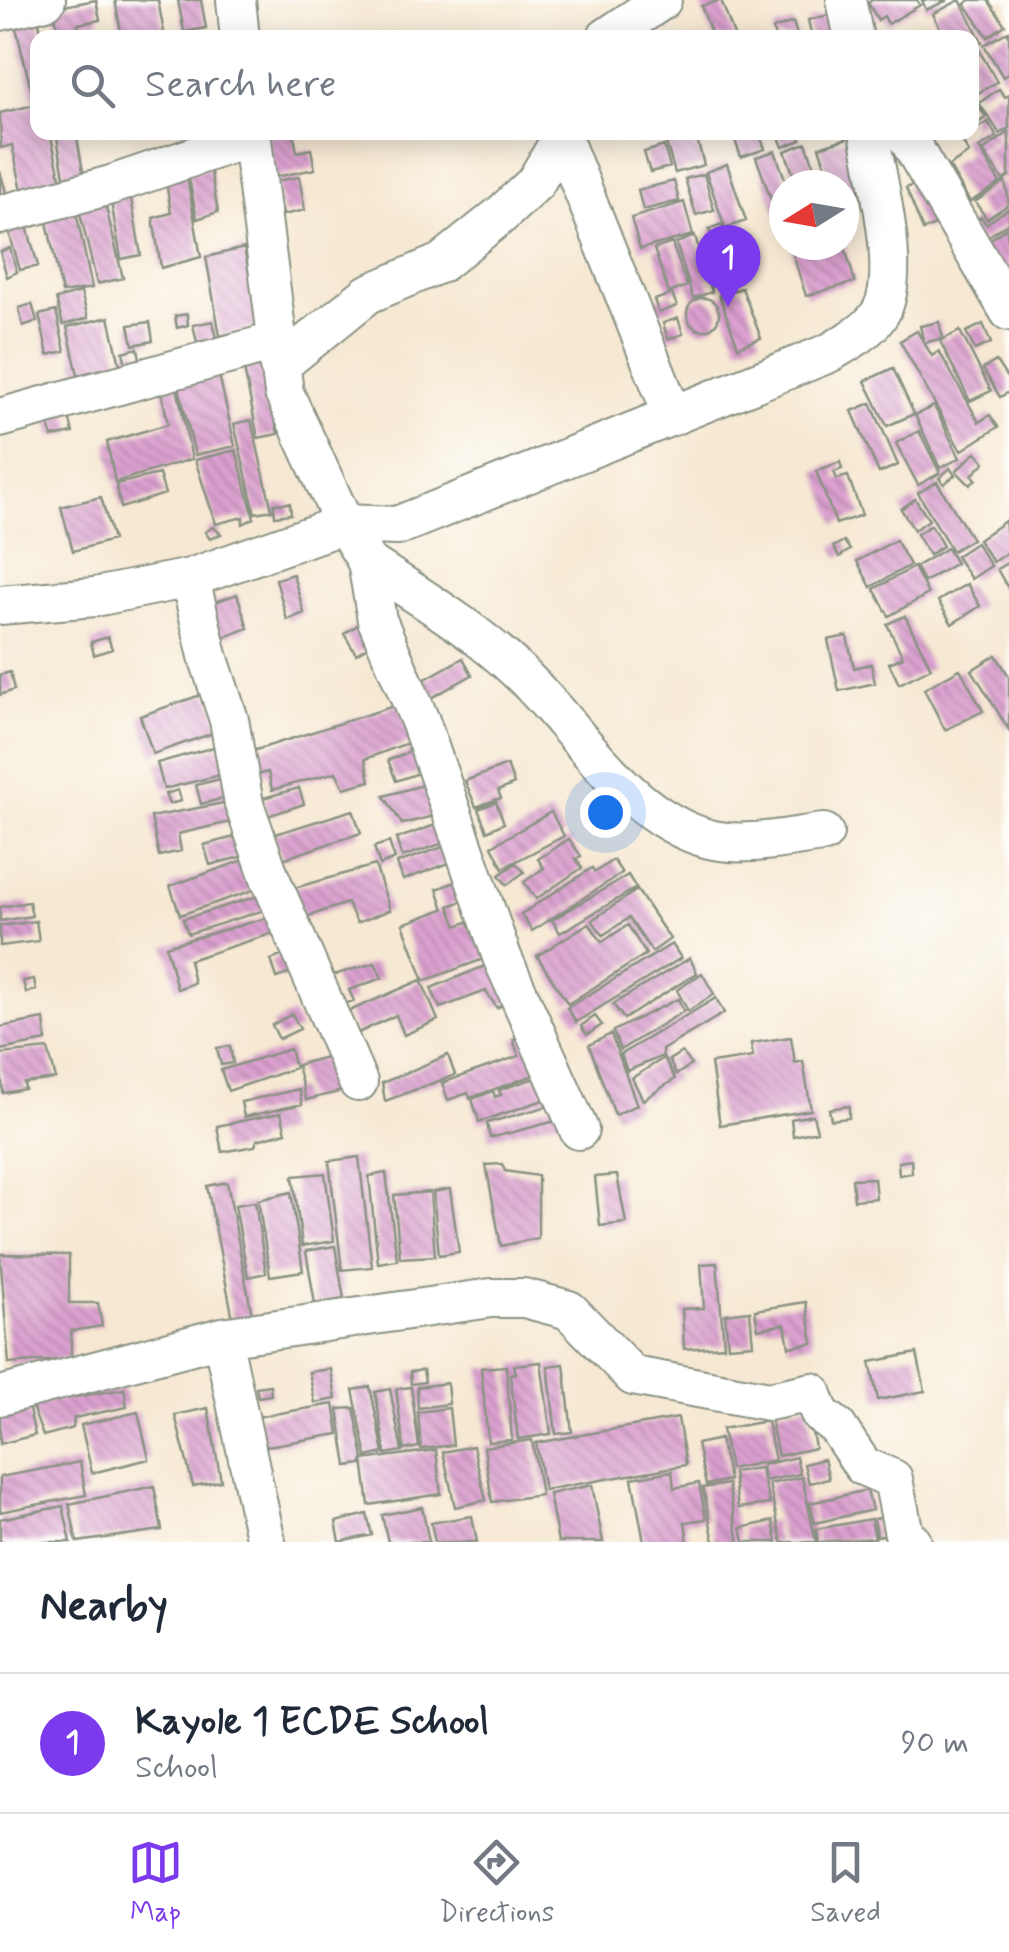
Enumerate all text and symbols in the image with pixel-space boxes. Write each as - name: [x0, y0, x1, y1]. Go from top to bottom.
- search box: [30, 30, 979, 140]
- icon: search: [65, 58, 120, 113]
- text: Search here: [145, 61, 336, 110]
- north arrow: [769, 170, 859, 260]
- pin: 1: [696, 224, 760, 307]
- your location: [580, 787, 631, 838]
- text: Nearby: [40, 1580, 168, 1635]
- text: Kayole 1 ECDE School: [135, 1698, 489, 1747]
- text: 1: [65, 1722, 80, 1764]
- text: 90 m: [901, 1722, 969, 1764]
- text: School: [135, 1747, 218, 1789]
- tab: Map: [128, 1835, 183, 1932]
- tab: Directions: [439, 1835, 554, 1932]
- tab: Saved: [810, 1835, 881, 1932]

